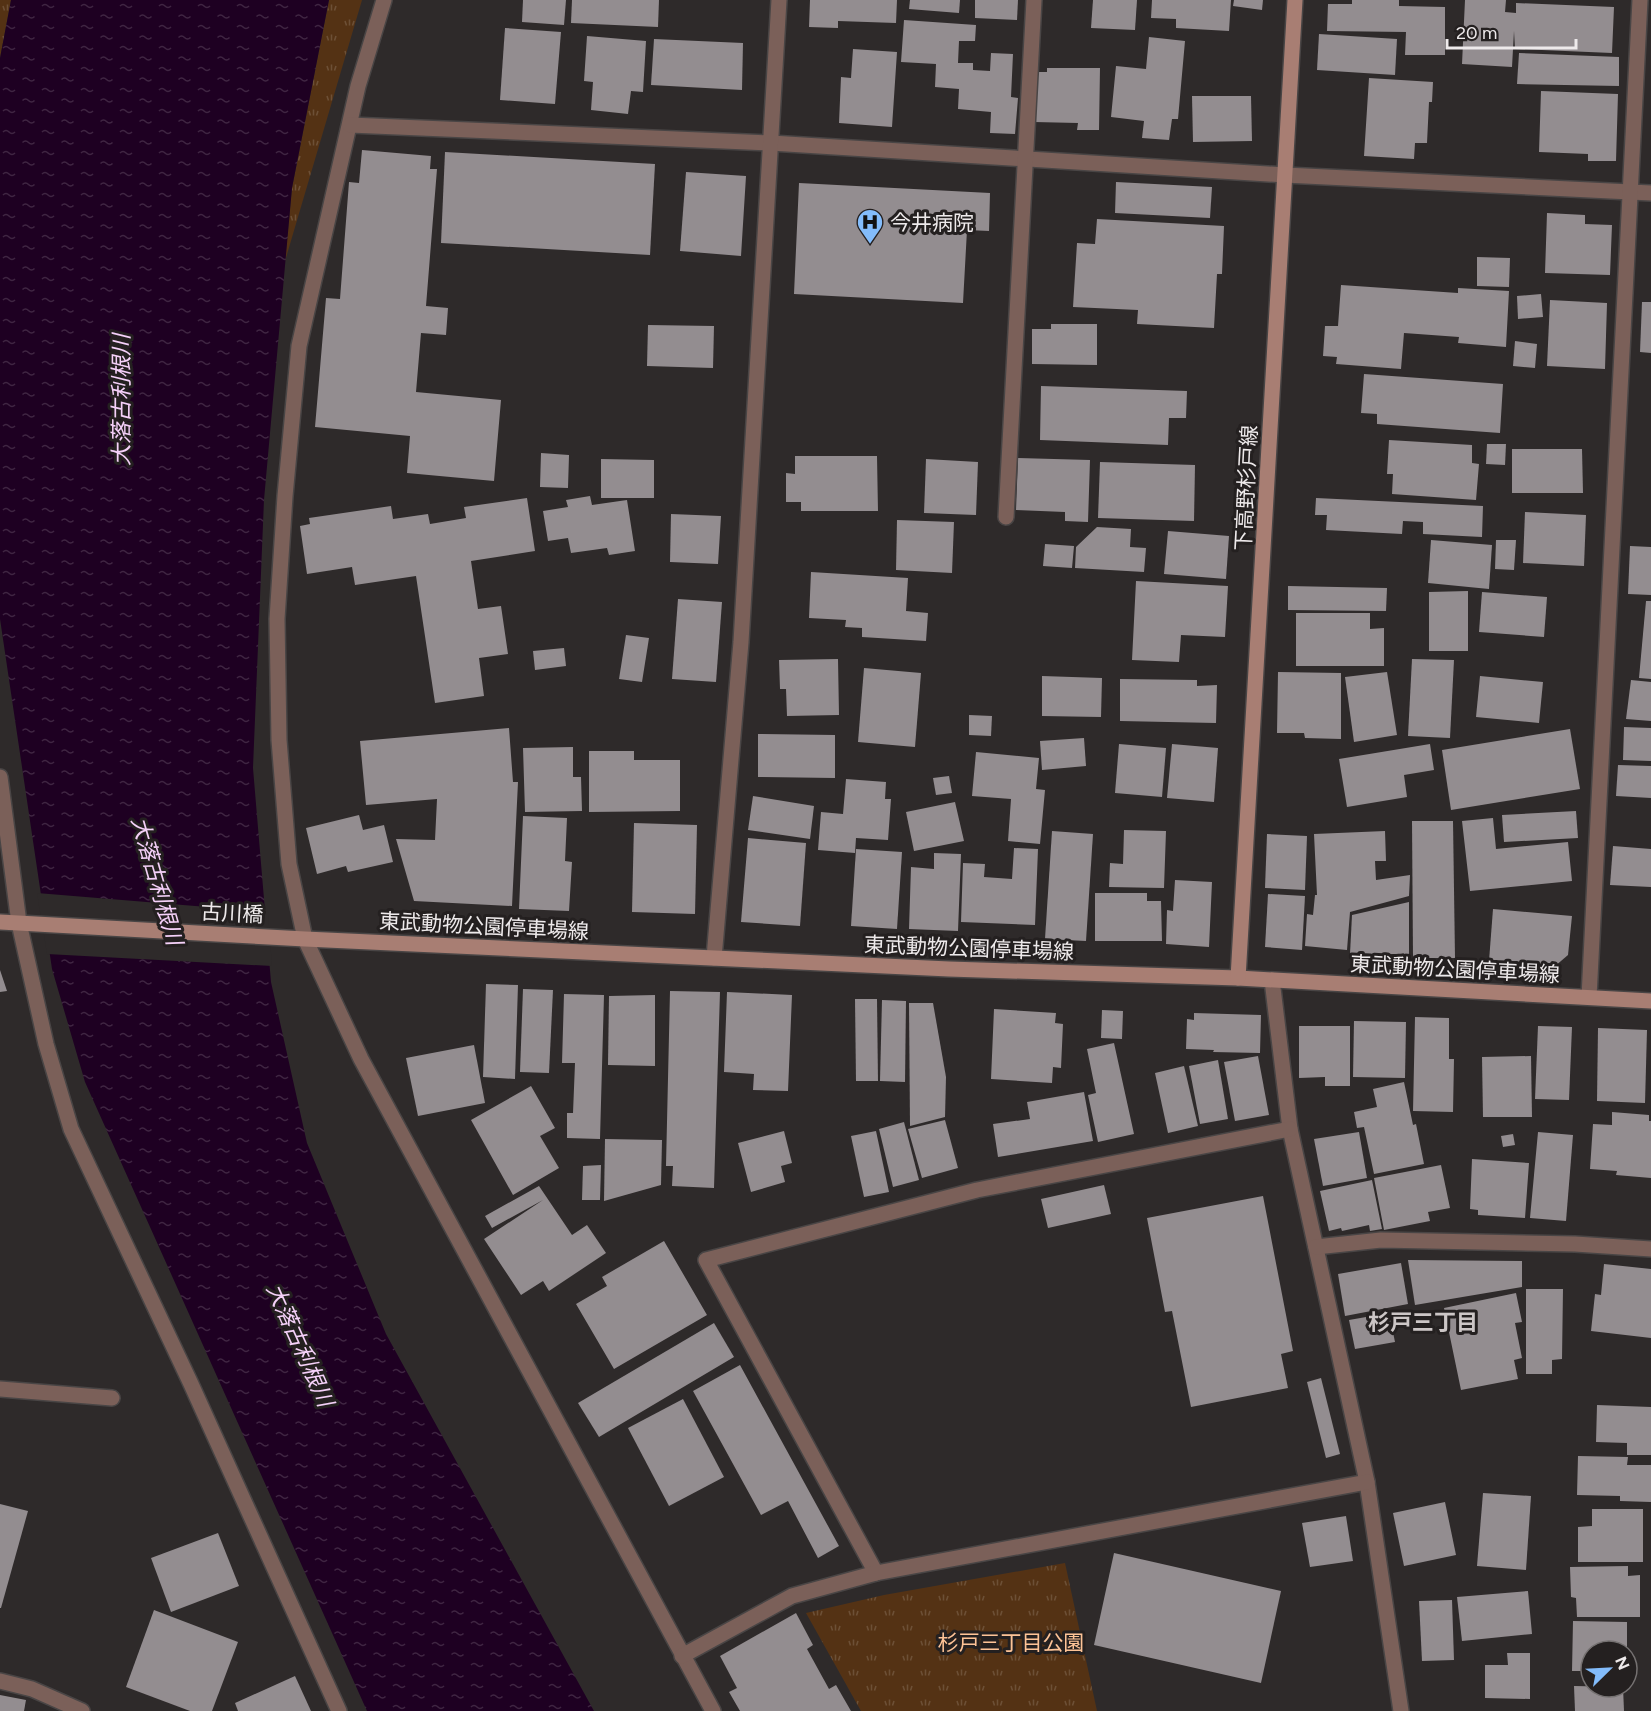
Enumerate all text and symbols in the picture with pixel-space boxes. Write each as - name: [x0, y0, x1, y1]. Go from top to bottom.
- scale bar: [1447, 12, 1576, 50]
- text: 20 m: [1456, 22, 1497, 44]
- hospital icon: 今井病院: [855, 207, 885, 245]
- place label: 今井病院: [890, 210, 974, 235]
- water label: 大落古利根川: [108, 332, 135, 466]
- street label: 下高野杉戸線: [1230, 424, 1262, 552]
- water label: 大落古利根川: [126, 814, 189, 950]
- street label: 古川橋: [200, 899, 264, 927]
- street label: 東武動物公園停車場線: [378, 908, 590, 944]
- street label: 東武動物公園停車場線: [864, 932, 1074, 964]
- street label: 東武動物公園停車場線: [1349, 951, 1561, 987]
- water label: 大落古利根川: [261, 1279, 340, 1413]
- district label: 杉戸三丁目: [1368, 1309, 1478, 1336]
- park label: 杉戸三丁目公園: [938, 1630, 1085, 1655]
- north arrow: [1579, 1639, 1639, 1699]
- text: N: [1611, 1654, 1633, 1673]

